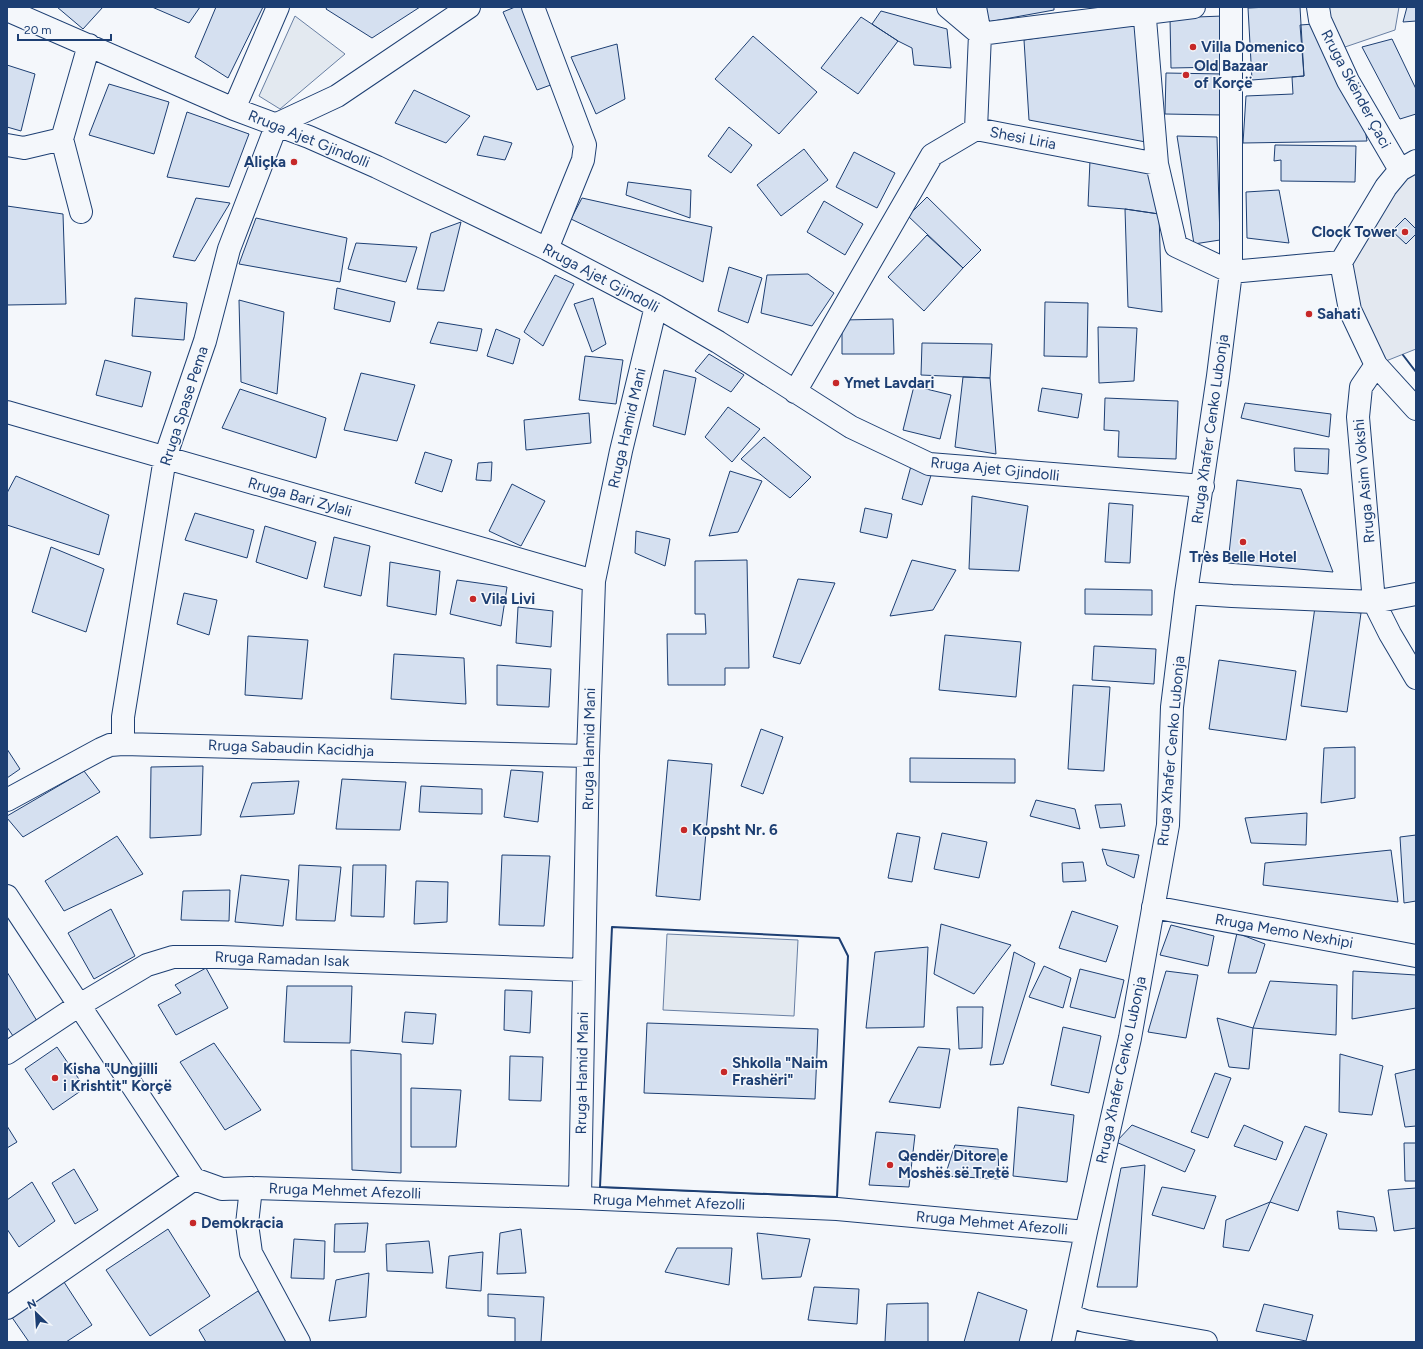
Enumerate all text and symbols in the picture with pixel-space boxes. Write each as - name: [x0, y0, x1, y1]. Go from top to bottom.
- scale bar: [18, 16, 111, 42]
- text: 20 m: [24, 23, 52, 37]
- street label: Rruga Skënder Çaci: [1317, 27, 1395, 151]
- place label: Villa Domenico: [1201, 38, 1305, 56]
- marker: Villa Domenico: [1188, 42, 1198, 52]
- place label: Old Bazaar of Korçë: [1194, 57, 1268, 92]
- marker: Old Bazaar of Korçë: [1181, 70, 1191, 80]
- street label: Rruga Ajet Gjindolli: [246, 106, 372, 172]
- street label: Shesi Liria: [988, 123, 1058, 153]
- place label: Aliçka: [244, 153, 286, 171]
- marker: Aliçka: [289, 157, 299, 167]
- place label: Clock Tower: [1311, 223, 1397, 241]
- marker: Clock Tower: [1400, 227, 1410, 237]
- street label: Rruga Ajet Gjindolli: [540, 240, 662, 316]
- place label: Sahati: [1317, 305, 1361, 323]
- marker: Sahati: [1304, 309, 1314, 319]
- street label: Rruga Xhafer Cenko Lubonja: [1188, 333, 1232, 525]
- street label: Rruga Spase Pema: [156, 344, 212, 468]
- street label: Rruga Hamid Mani: [604, 366, 650, 490]
- place label: Ymet Lavdari: [844, 374, 934, 392]
- marker: Ymet Lavdari: [831, 378, 841, 388]
- street label: Rruga Asim Vokshi: [1350, 418, 1378, 544]
- street label: Rruga Ajet Gjindolli: [930, 453, 1060, 485]
- street label: Rruga Bari Zylali: [246, 474, 354, 520]
- marker: Très Belle Hotel: [1238, 537, 1248, 547]
- place label: Très Belle Hotel: [1189, 548, 1297, 566]
- place label: Vila Livi: [481, 590, 535, 608]
- marker: Vila Livi: [468, 594, 478, 604]
- street label: Rruga Xhafer Cenko Lubonja: [1154, 655, 1188, 847]
- street label: Rruga Hamid Mani: [579, 687, 599, 811]
- street label: Rruga Sabaudin Kacidhja: [208, 736, 374, 760]
- place label: Kopsht Nr. 6: [692, 821, 778, 839]
- marker: Kopsht Nr. 6: [679, 825, 689, 835]
- street label: Rruga Memo Nexhipi: [1213, 910, 1355, 952]
- street label: Rruga Ramadan Isak: [214, 948, 350, 970]
- street label: Rruga Xhafer Cenko Lubonja: [1092, 975, 1150, 1165]
- street label: Rruga Hamid Mani: [572, 1011, 592, 1135]
- place label: Shkolla "Naim Frashëri": [732, 1054, 828, 1089]
- place label: Kisha "Ungjilli i Krishtit" Korçë: [63, 1060, 172, 1095]
- marker: Shkolla "Naim Frashëri": [719, 1067, 729, 1077]
- marker: Kisha "Ungjilli i Krishtit" Korçë: [50, 1073, 60, 1083]
- place label: Qendër Ditore e Moshës së Tretë: [898, 1147, 1010, 1182]
- marker: Qendër Ditore e Moshës së Tretë: [885, 1160, 895, 1170]
- street label: Rruga Mehmet Afezolli: [268, 1179, 422, 1203]
- street label: Rruga Mehmet Afezolli: [592, 1190, 746, 1214]
- street label: Rruga Mehmet Afezolli: [915, 1207, 1069, 1239]
- place label: Demokracia: [201, 1214, 283, 1232]
- marker: Demokracia: [188, 1218, 198, 1228]
- north arrow: [16, 1293, 56, 1333]
- text: N: [25, 1297, 39, 1312]

